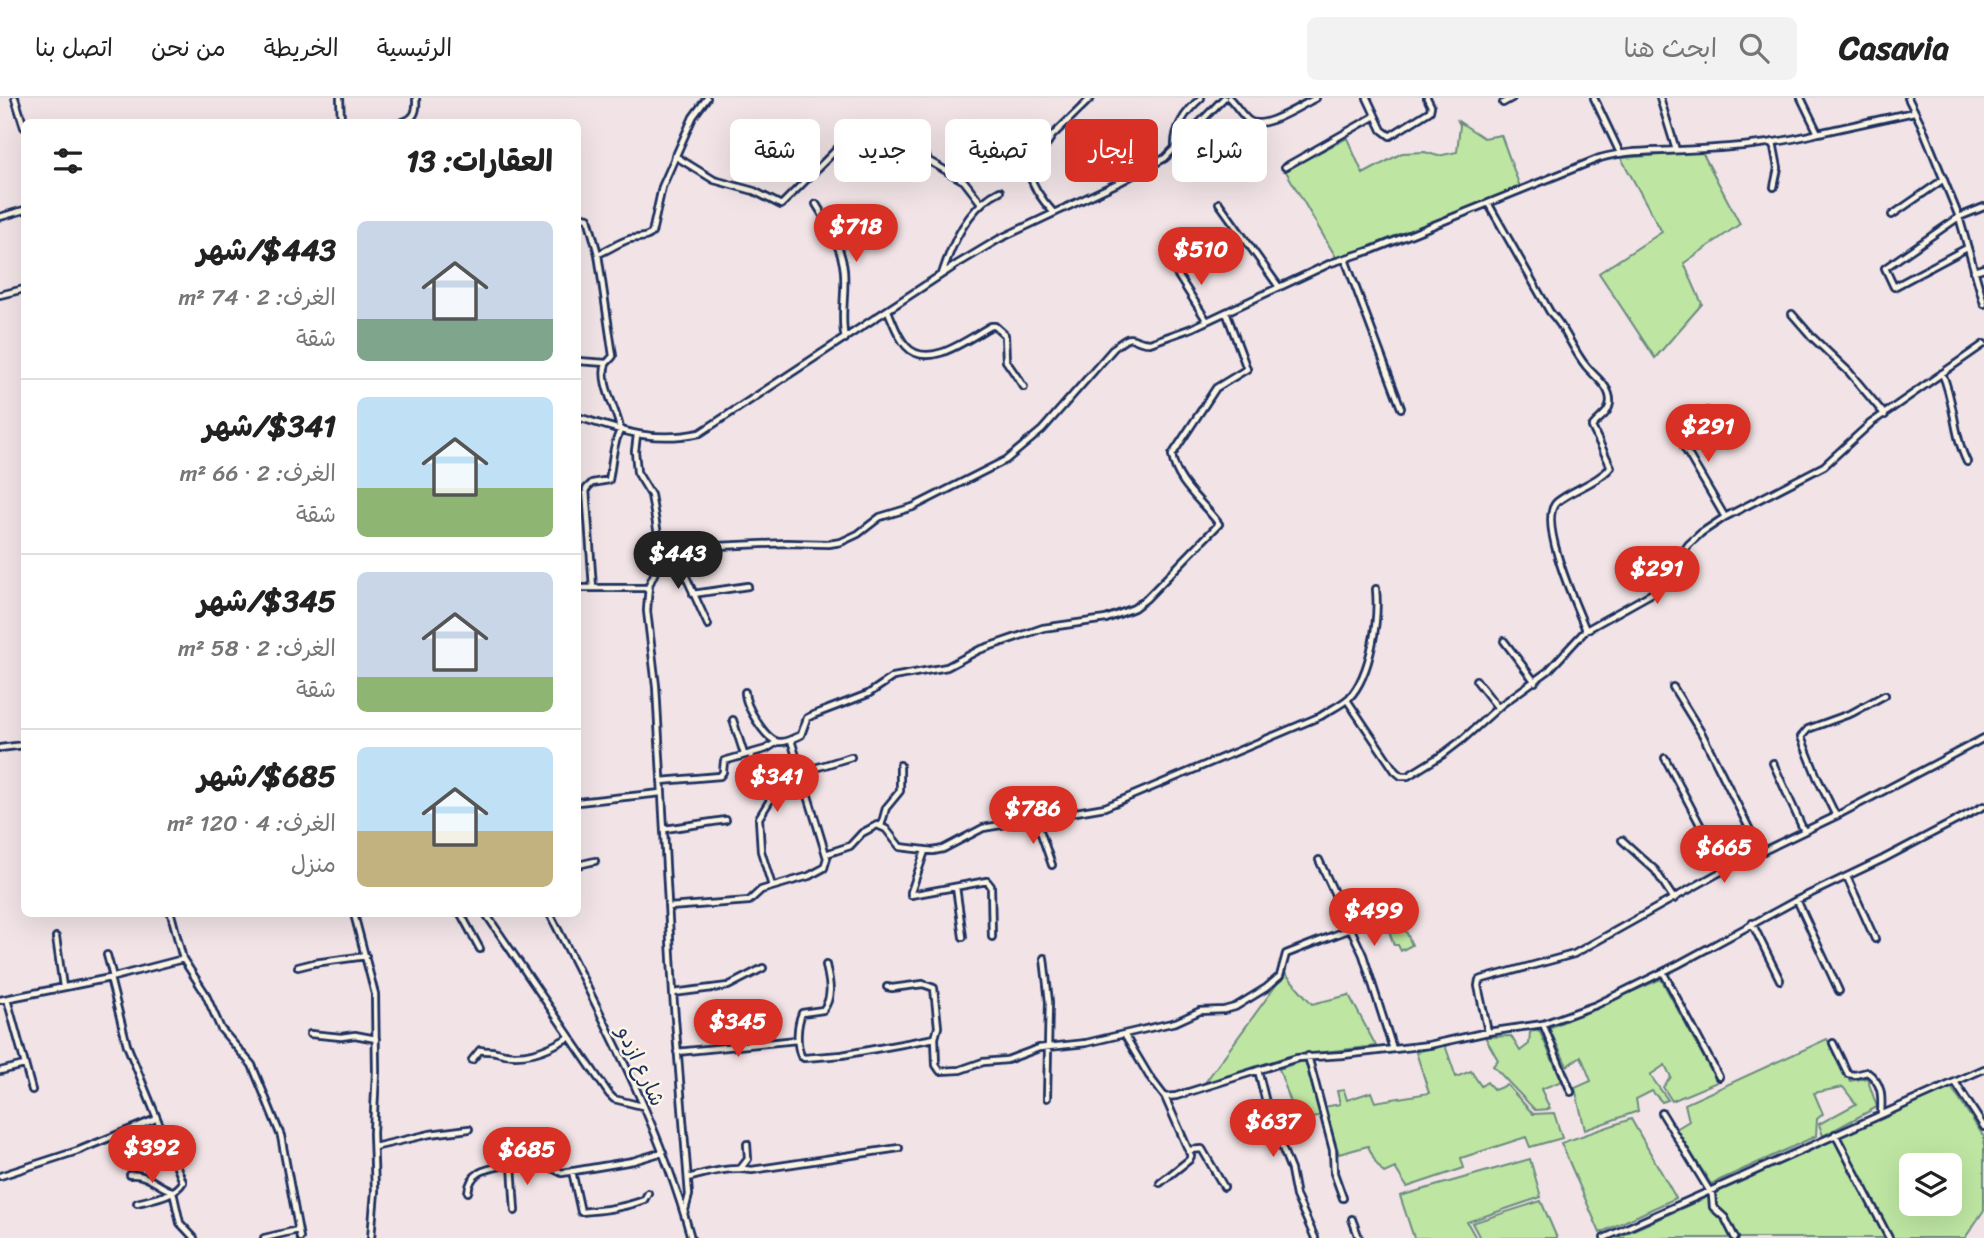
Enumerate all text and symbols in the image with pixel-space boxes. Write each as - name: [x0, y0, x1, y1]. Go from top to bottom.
- search box: [1307, 17, 1797, 80]
- text: Casavia: [1839, 19, 1949, 77]
- text: ابحث هنا: [1623, 25, 1717, 71]
- text: اتصل بنا: [35, 27, 113, 69]
- text: من نحن: [151, 27, 226, 69]
- text: الخريطة: [264, 27, 339, 69]
- text: الرئيسية: [377, 27, 452, 69]
- icon: search: [1735, 29, 1773, 67]
- chip: شقة: [730, 119, 820, 182]
- chip: جديد: [834, 119, 931, 182]
- chip: تصفية: [945, 119, 1051, 182]
- chip: إيجار: [1065, 119, 1158, 182]
- chip: شراء: [1172, 119, 1267, 182]
- text: العقارات: 13: [406, 134, 553, 188]
- icon: filters: [49, 142, 87, 180]
- pin: $718: [815, 204, 897, 264]
- text: $718: [830, 206, 882, 247]
- text: $443/شهر: [197, 223, 336, 277]
- pin: $510: [1160, 228, 1242, 287]
- text: $510: [1174, 229, 1228, 270]
- icon: home: [413, 249, 497, 333]
- text: الغرف: 2 · 74 m²: [178, 277, 336, 318]
- text: شقة: [296, 318, 336, 359]
- text: $341/شهر: [203, 399, 336, 453]
- pin: $291: [1667, 404, 1749, 464]
- text: $291: [1682, 406, 1734, 447]
- icon: home: [413, 425, 497, 509]
- text: الغرف: 2 · 66 m²: [180, 453, 336, 494]
- text: شقة: [296, 494, 336, 535]
- pin: $443: [637, 532, 719, 591]
- text: $443: [650, 533, 706, 574]
- pin: $291: [1616, 546, 1698, 606]
- text: $291: [1631, 548, 1683, 589]
- text: $345/شهر: [198, 574, 336, 628]
- icon: home: [413, 600, 497, 684]
- text: الغرف: 2 · 58 m²: [178, 628, 336, 669]
- text: شقة: [296, 669, 336, 710]
- text: $685/شهر: [198, 749, 336, 803]
- pin: $341: [736, 754, 818, 814]
- text: $341: [751, 756, 803, 797]
- icon: home: [413, 775, 497, 859]
- pin: $786: [992, 786, 1074, 846]
- text: $786: [1005, 788, 1061, 829]
- text: الغرف: 4 · 120 m²: [167, 803, 336, 844]
- pin: $665: [1683, 826, 1765, 885]
- text: $665: [1696, 827, 1752, 868]
- text: منزل: [291, 844, 336, 885]
- pin: $499: [1333, 888, 1415, 948]
- text: $499: [1345, 890, 1403, 931]
- pin: $345: [697, 1000, 779, 1059]
- text: $345: [710, 1001, 766, 1042]
- street label: شارع ازدو: [605, 1018, 676, 1113]
- pin: $637: [1232, 1100, 1314, 1159]
- text: $637: [1246, 1101, 1300, 1142]
- pin: $392: [111, 1126, 193, 1185]
- text: $392: [124, 1127, 180, 1168]
- pin: $685: [486, 1128, 568, 1187]
- text: $685: [499, 1129, 555, 1170]
- map controls: [1899, 1153, 1962, 1216]
- button: layers: [1899, 1153, 1962, 1216]

